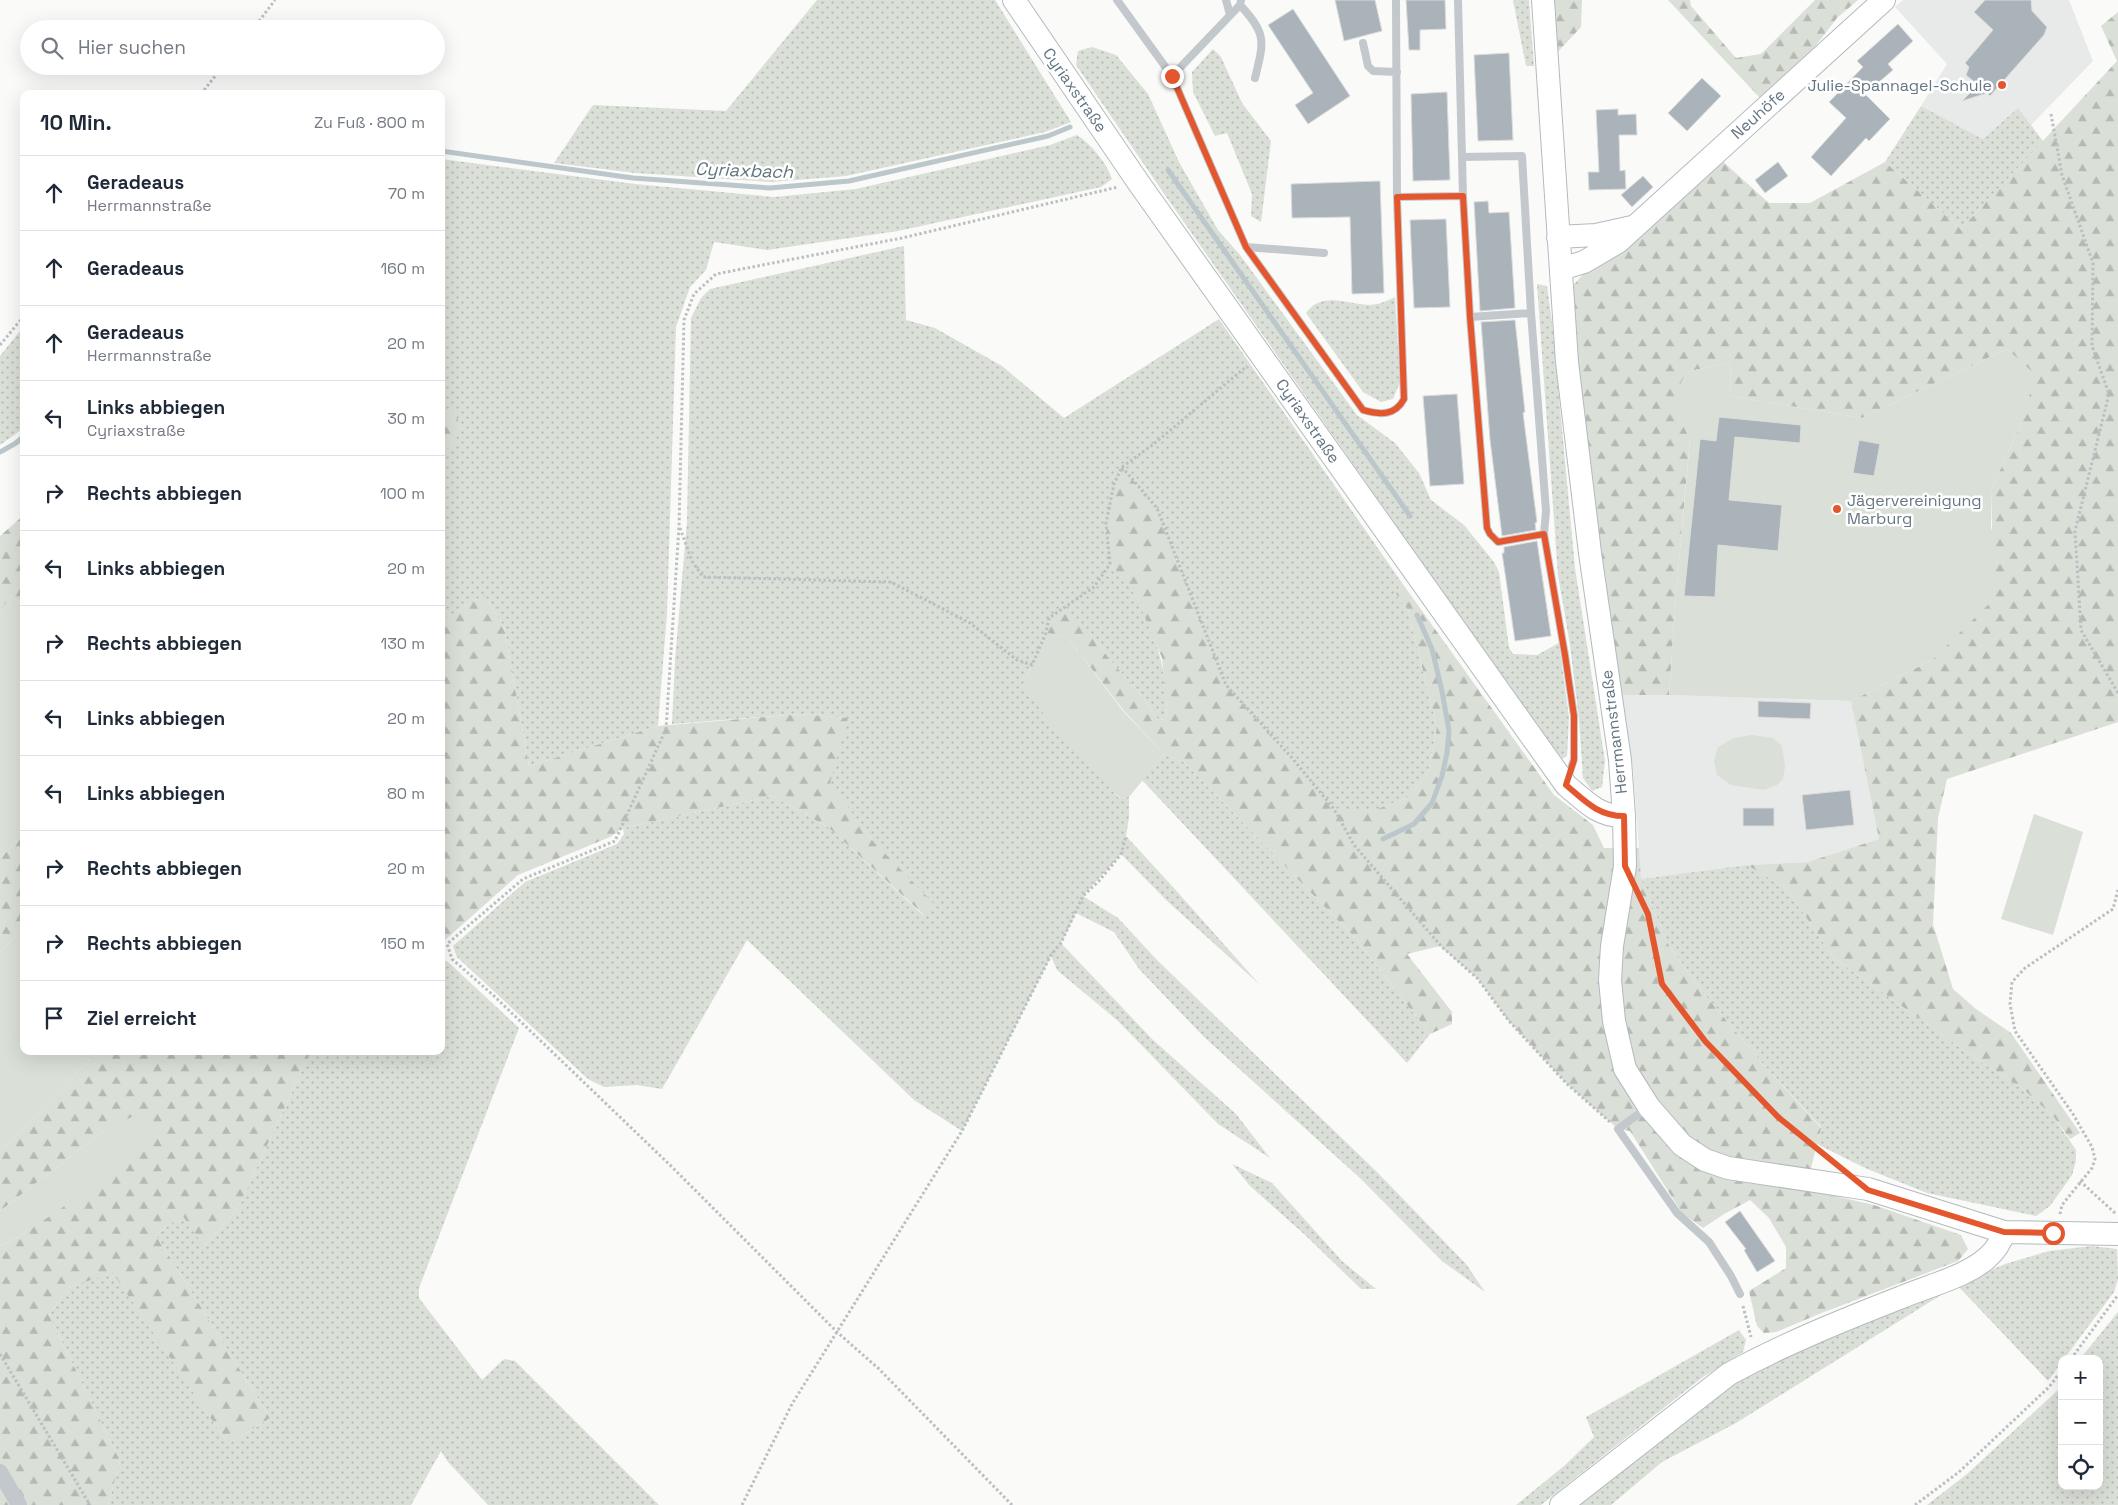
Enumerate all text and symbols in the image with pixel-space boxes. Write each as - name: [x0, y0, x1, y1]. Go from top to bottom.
- search box: [20, 20, 445, 75]
- icon: search: [38, 34, 66, 62]
- text: Hier suchen: [78, 35, 186, 60]
- street label: Cyriaxstraße: [1038, 44, 1112, 136]
- route end: [1161, 65, 1184, 88]
- place label: Julie-Spannagel-Schule: [1807, 75, 1992, 96]
- marker: Julie-Spannagel-Schule: [1996, 79, 2008, 91]
- street label: Neuhöfe: [1727, 84, 1789, 144]
- text: 10 Min.: [40, 109, 112, 136]
- text: Zu Fuß · 800 m: [314, 112, 425, 133]
- water label: Cyriaxbach: [694, 157, 794, 183]
- text: Geradeaus: [87, 170, 184, 195]
- icon: ahead: [40, 179, 68, 207]
- text: 70 m: [388, 183, 425, 204]
- text: Herrmannstraße: [87, 195, 212, 216]
- icon: ahead: [40, 254, 68, 282]
- text: Geradeaus: [87, 256, 184, 281]
- text: 160 m: [380, 258, 425, 279]
- text: Geradeaus: [87, 320, 184, 345]
- icon: ahead: [40, 329, 68, 357]
- text: 20 m: [387, 333, 425, 354]
- text: Herrmannstraße: [87, 345, 212, 366]
- street label: Cyriaxstraße: [1271, 375, 1345, 467]
- text: Links abbiegen: [87, 395, 225, 420]
- icon: left: [40, 404, 68, 432]
- text: 30 m: [387, 408, 425, 429]
- text: Cyriaxstraße: [87, 420, 186, 441]
- icon: right: [40, 479, 68, 507]
- text: Rechts abbiegen: [87, 481, 242, 506]
- text: 100 m: [380, 483, 425, 504]
- place label: Jägervereinigung Marburg: [1847, 490, 1982, 529]
- marker: Jägervereinigung Marburg: [1831, 503, 1843, 515]
- icon: left: [40, 554, 68, 582]
- text: Links abbiegen: [87, 556, 225, 581]
- text: 20 m: [387, 558, 425, 579]
- icon: right: [40, 629, 68, 657]
- text: Rechts abbiegen: [87, 631, 242, 656]
- text: 130 m: [381, 633, 425, 654]
- street label: Herrmannstraße: [1596, 669, 1632, 795]
- icon: left: [40, 704, 68, 732]
- text: Links abbiegen: [87, 706, 225, 731]
- text: 20 m: [387, 708, 425, 729]
- icon: left: [40, 779, 68, 807]
- text: Links abbiegen: [87, 781, 225, 806]
- text: 80 m: [387, 783, 425, 804]
- icon: right: [40, 854, 68, 882]
- text: Rechts abbiegen: [87, 856, 242, 881]
- text: 20 m: [387, 858, 425, 879]
- icon: right: [40, 929, 68, 957]
- text: Rechts abbiegen: [87, 931, 242, 956]
- text: 150 m: [381, 933, 425, 954]
- icon: arrive: [40, 1004, 68, 1032]
- text: Ziel erreicht: [87, 1006, 197, 1031]
- route start: [2042, 1222, 2065, 1245]
- map controls: [2058, 1355, 2103, 1490]
- button: +: [2058, 1355, 2103, 1400]
- button: −: [2058, 1400, 2103, 1445]
- button: locate: [2058, 1445, 2103, 1490]

